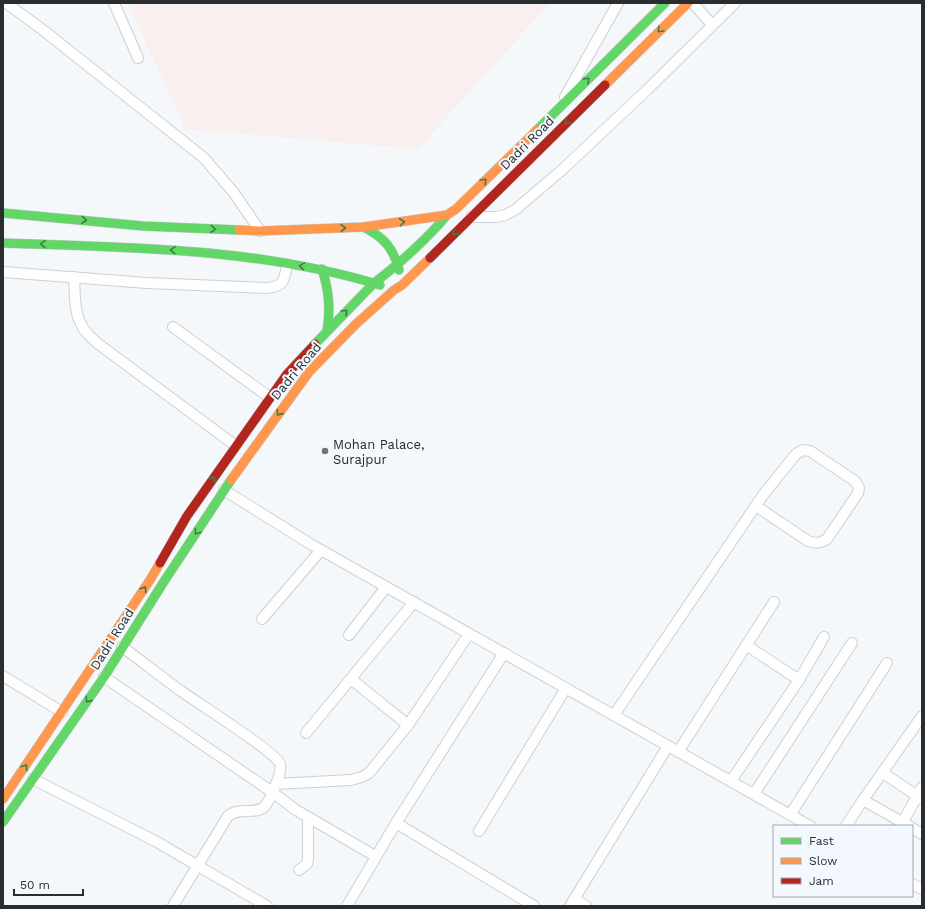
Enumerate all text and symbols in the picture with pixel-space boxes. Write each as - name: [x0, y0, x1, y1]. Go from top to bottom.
- one-way arrow: [657, 25, 665, 33]
- one-way arrow: [582, 77, 590, 85]
- street label: Dadri Road: [497, 113, 557, 173]
- one-way arrow: [564, 117, 572, 125]
- one-way arrow: [479, 179, 487, 186]
- one-way arrow: [81, 216, 87, 225]
- one-way arrow: [399, 218, 405, 227]
- one-way arrow: [340, 223, 346, 232]
- one-way arrow: [210, 225, 216, 233]
- one-way arrow: [452, 228, 460, 235]
- one-way arrow: [40, 239, 46, 248]
- one-way arrow: [170, 246, 176, 255]
- one-way arrow: [299, 262, 305, 271]
- one-way arrow: [341, 309, 348, 316]
- street label: Dadri Road: [268, 339, 324, 403]
- one-way arrow: [277, 409, 284, 416]
- place label: Mohan Palace, Surajpur: [333, 437, 425, 467]
- marker: Mohan Palace, Surajpur: [320, 446, 330, 456]
- one-way arrow: [208, 476, 216, 483]
- one-way arrow: [194, 528, 202, 535]
- one-way arrow: [139, 586, 147, 593]
- street label: Dadri Road: [87, 605, 137, 673]
- one-way arrow: [86, 695, 93, 702]
- one-way arrow: [20, 764, 27, 771]
- legend: [773, 825, 913, 897]
- text: Fast: [809, 834, 834, 848]
- text: Slow: [809, 854, 837, 868]
- scale bar: [14, 871, 83, 897]
- text: Jam: [809, 874, 834, 888]
- text: 50 m: [20, 878, 50, 892]

